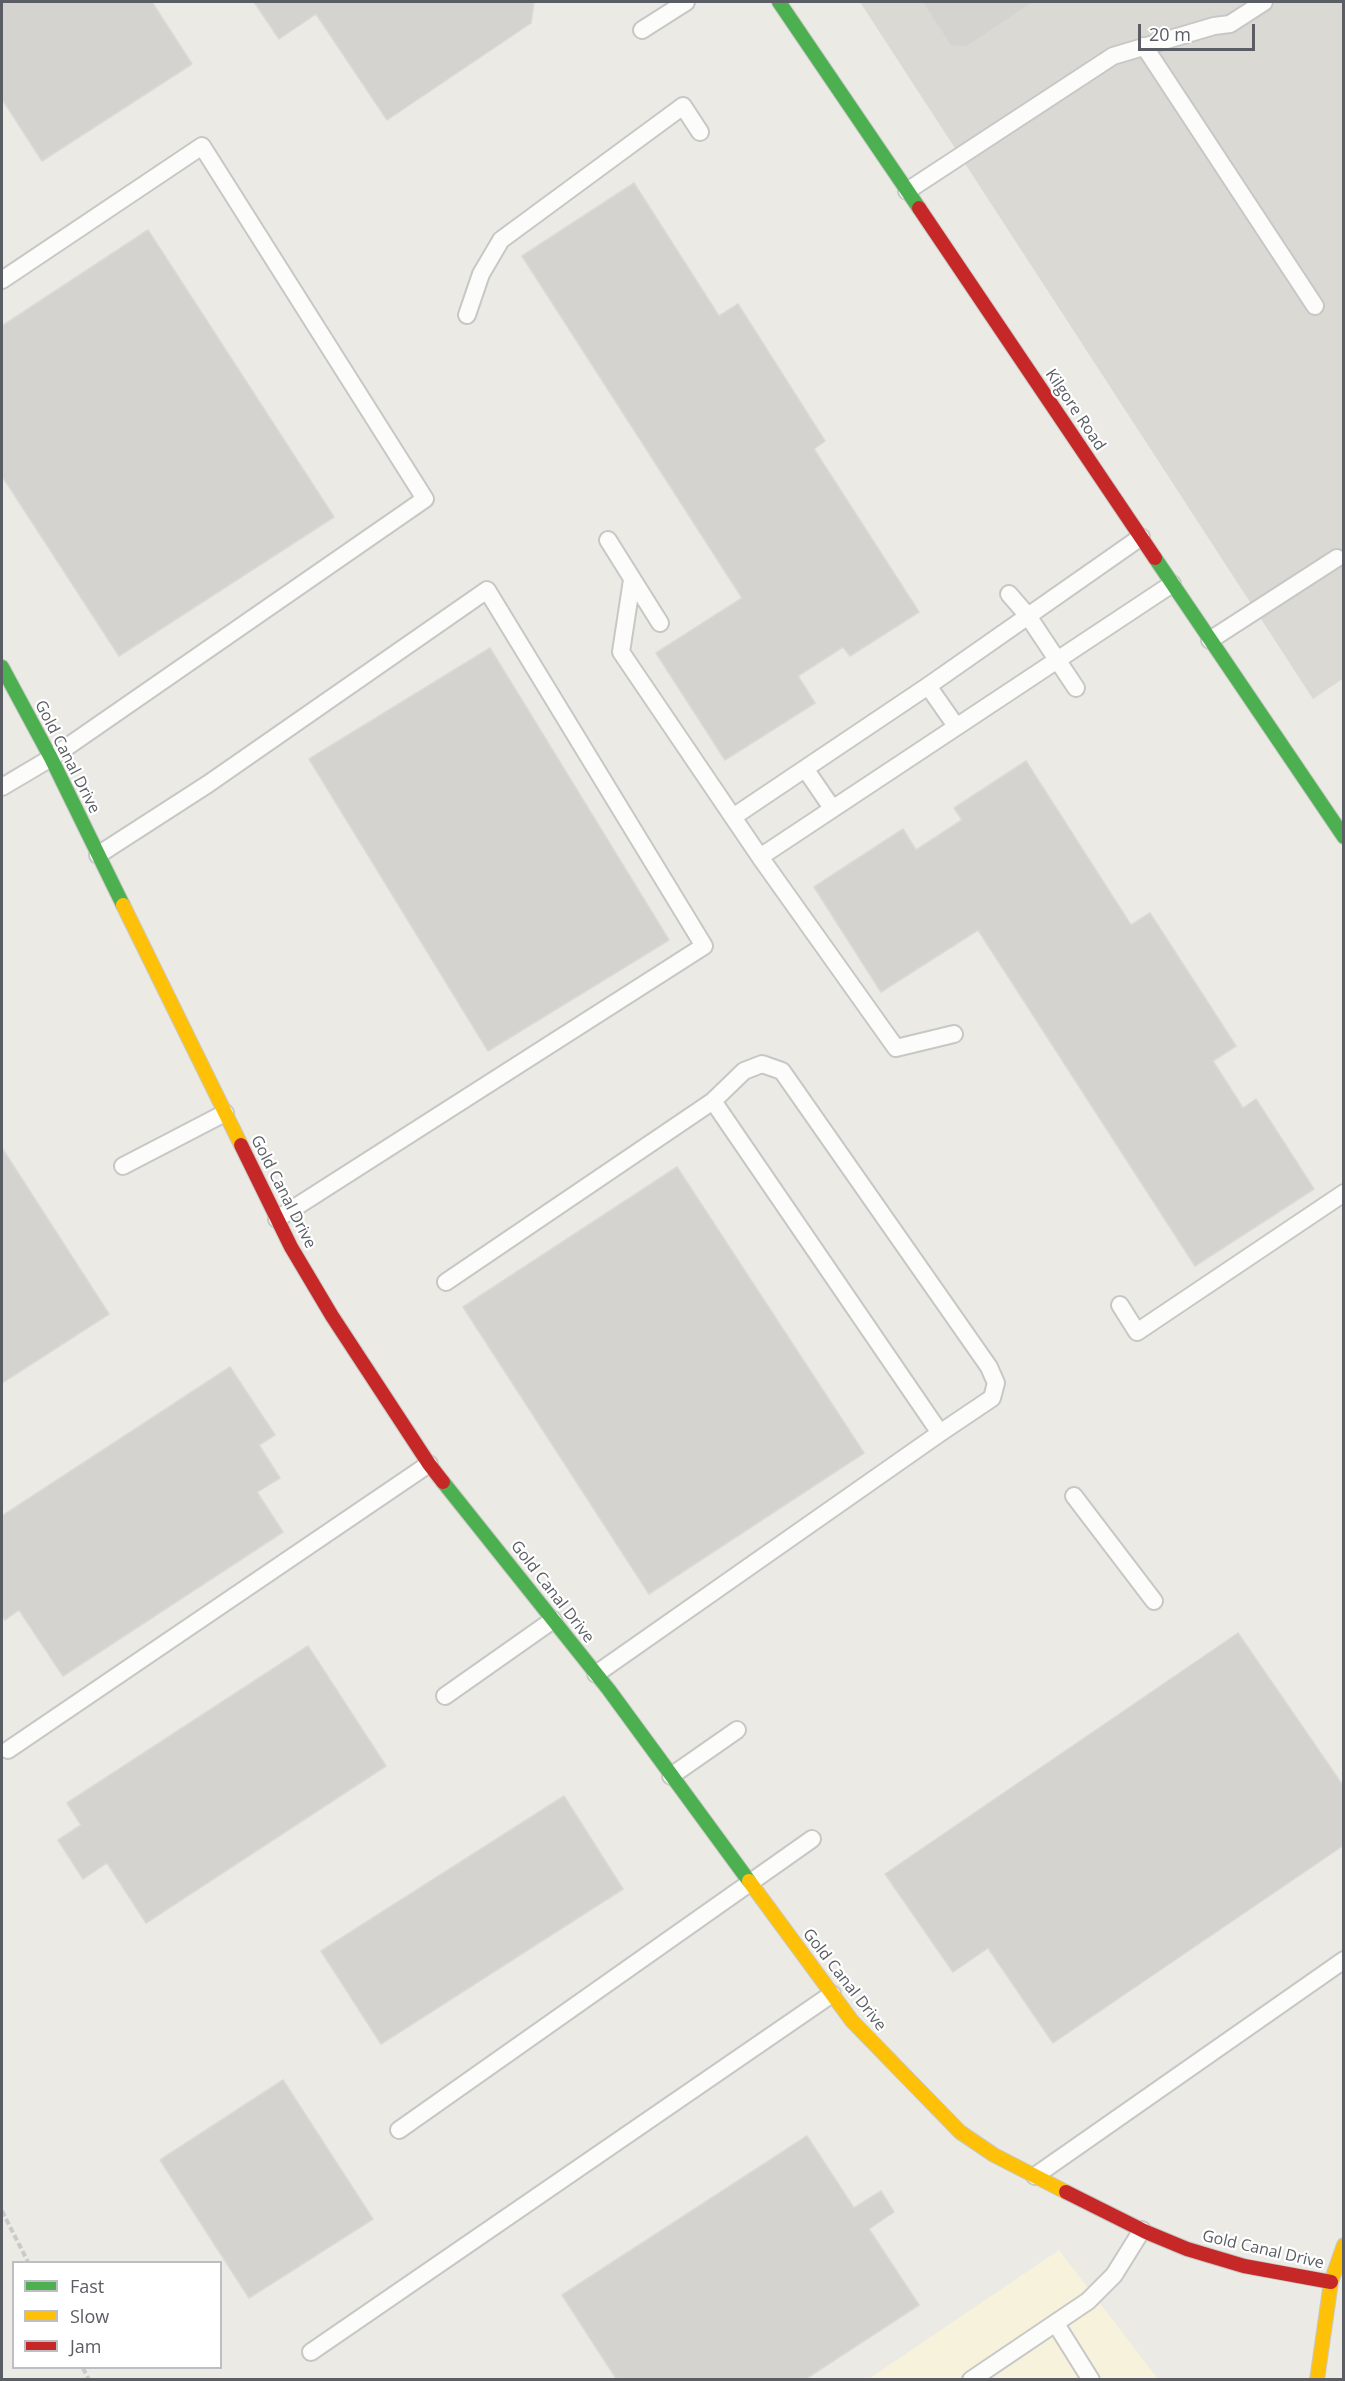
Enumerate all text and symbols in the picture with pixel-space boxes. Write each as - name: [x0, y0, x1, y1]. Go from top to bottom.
- scale bar: [1141, 12, 1258, 50]
- text: 20 m: [1149, 22, 1191, 46]
- street label: Kilgore Road: [1041, 366, 1109, 454]
- street label: Gold Canal Drive: [30, 697, 104, 817]
- street label: Gold Canal Drive: [246, 1132, 320, 1252]
- street label: Gold Canal Drive: [506, 1537, 598, 1647]
- street label: Gold Canal Drive: [798, 1925, 890, 2035]
- street label: Gold Canal Drive: [1200, 2227, 1326, 2273]
- legend: [12, 2261, 222, 2369]
- text: Fast: [70, 2274, 104, 2298]
- text: Slow: [70, 2304, 109, 2328]
- text: Jam: [70, 2334, 102, 2358]

